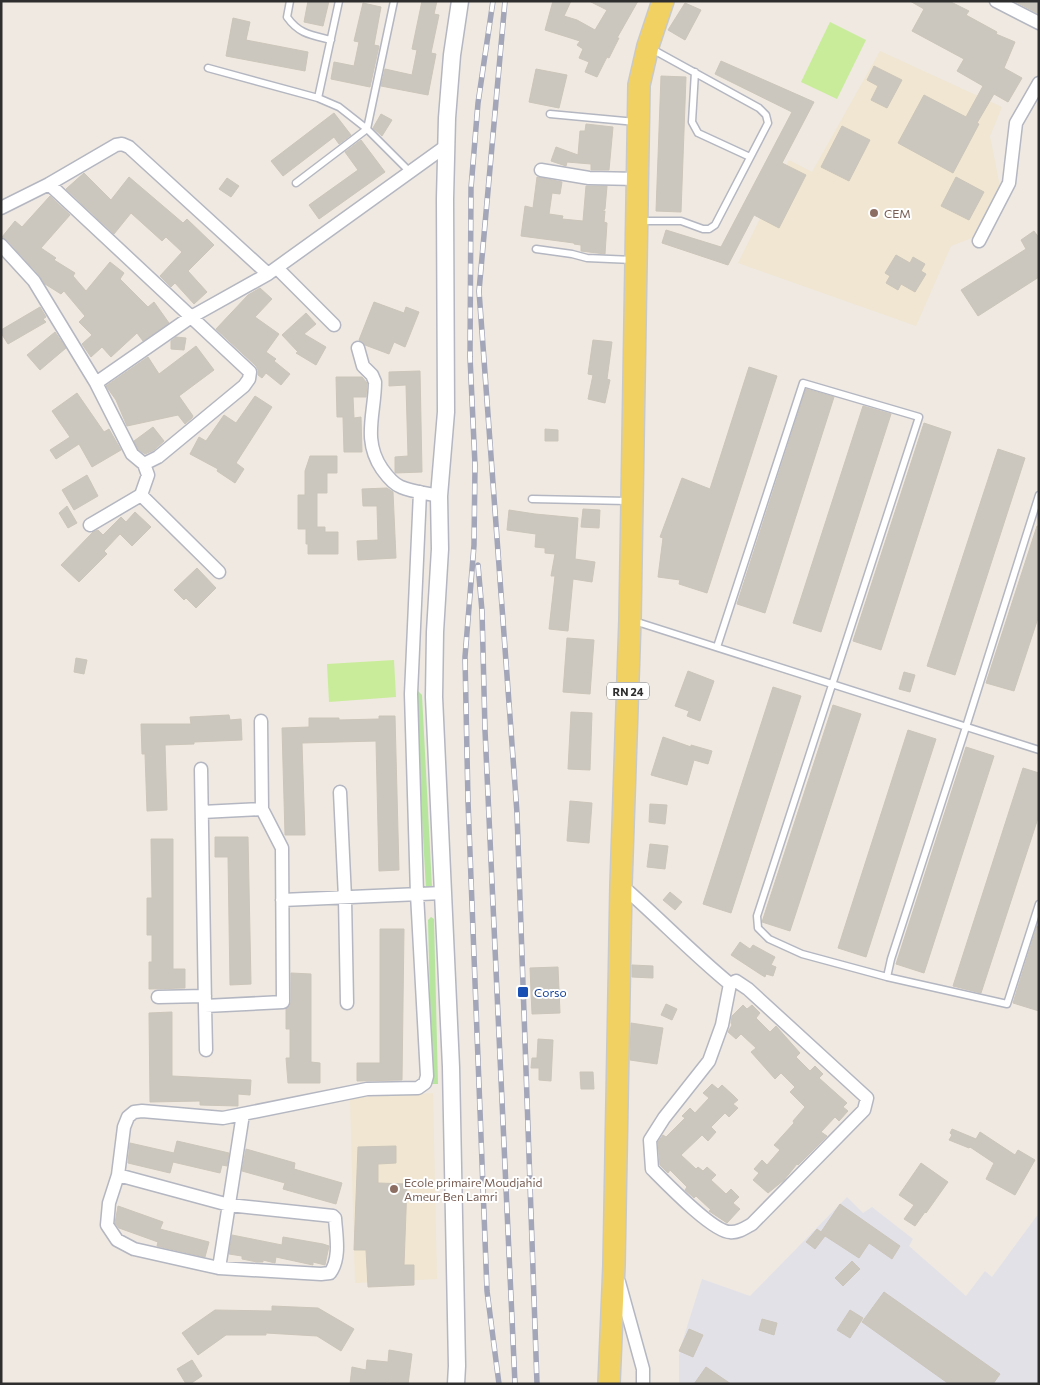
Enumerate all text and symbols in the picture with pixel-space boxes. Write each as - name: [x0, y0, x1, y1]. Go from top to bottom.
- place label: CEM: [884, 206, 911, 220]
- marker: CEM: [868, 207, 880, 219]
- road number: RN 24: [607, 682, 649, 699]
- marker: Corso: [516, 985, 530, 999]
- place label: Corso: [534, 985, 567, 999]
- place label: Ecole primaire Moudjahid Ameur Ben Lamri: [404, 1175, 542, 1203]
- marker: Ecole primaire Moudjahid Ameur Ben Lamri: [388, 1183, 400, 1195]

